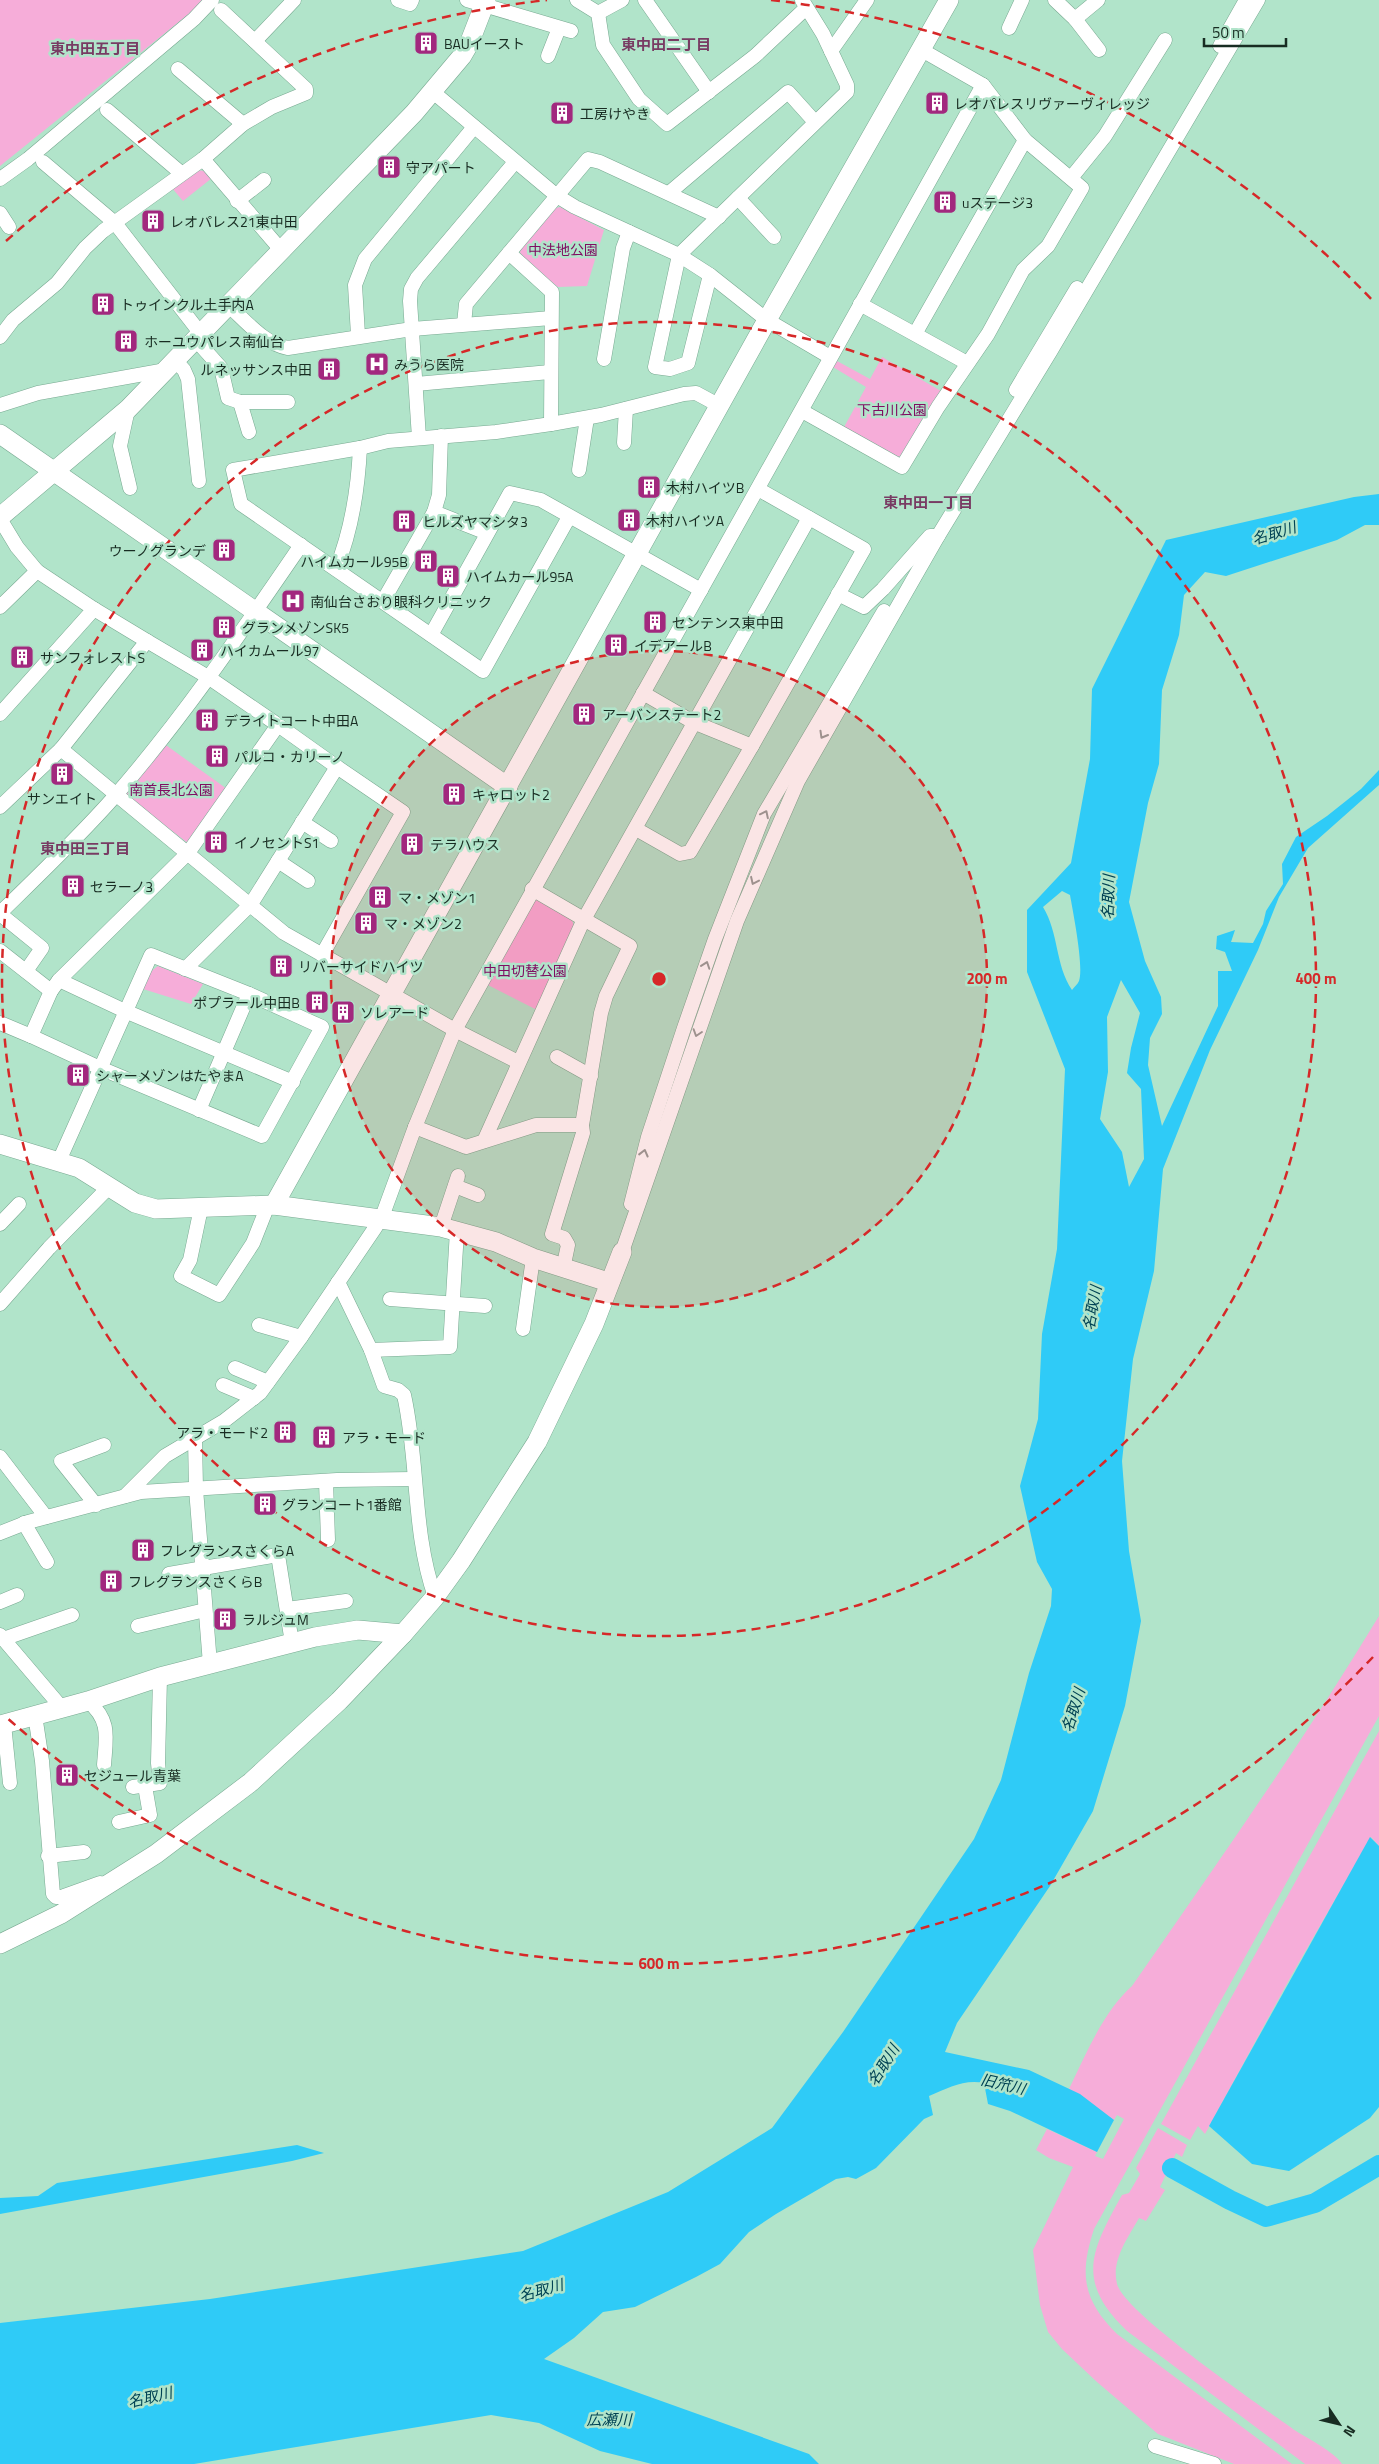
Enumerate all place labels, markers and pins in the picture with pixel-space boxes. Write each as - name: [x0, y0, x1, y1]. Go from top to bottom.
- building icon: BAUイースト: [413, 30, 439, 56]
- place label: BAUイースト: [444, 33, 525, 54]
- building icon: レオパレスリヴァーヴィレッジ: [924, 90, 950, 116]
- place label: レオパレスリヴァーヴィレッジ: [954, 93, 1150, 114]
- building icon: 工房けやき: [549, 100, 575, 126]
- place label: 工房けやき: [580, 103, 650, 124]
- building icon: 守アパート: [376, 154, 402, 180]
- place label: 守アパート: [406, 157, 476, 178]
- building icon: uステージ3: [932, 189, 958, 215]
- place label: uステージ3: [962, 192, 1033, 213]
- building icon: レオパレス21東中田: [140, 208, 166, 234]
- place label: レオパレス21東中田: [170, 211, 298, 232]
- building icon: トゥインクル土手内A: [90, 291, 116, 317]
- place label: トゥインクル土手内A: [120, 294, 255, 315]
- building icon: ホーユウパレス南仙台: [113, 328, 139, 354]
- place label: ホーユウパレス南仙台: [144, 331, 284, 352]
- hospital icon: みうら医院: [364, 351, 390, 377]
- place label: みうら医院: [394, 354, 464, 375]
- building icon: ルネッサンス中田: [316, 356, 342, 382]
- place label: ルネッサンス中田: [200, 359, 312, 380]
- building icon: 木村ハイツB: [636, 474, 662, 500]
- place label: 木村ハイツB: [666, 477, 744, 498]
- building icon: 木村ハイツA: [616, 507, 642, 533]
- building icon: ヒルズヤマシタ3: [391, 508, 417, 534]
- place label: 木村ハイツA: [646, 510, 725, 531]
- place label: ヒルズヤマシタ3: [422, 511, 528, 532]
- building icon: ウーノグランデ: [211, 537, 237, 563]
- place label: ウーノグランデ: [109, 540, 206, 561]
- building icon: ハイムカール95B: [413, 548, 439, 574]
- place label: ハイムカール95B: [300, 551, 408, 572]
- building icon: ハイムカール95A: [435, 563, 461, 589]
- place label: ハイムカール95A: [466, 566, 574, 587]
- hospital icon: 南仙台さおり眼科クリニック: [280, 588, 306, 614]
- place label: 南仙台さおり眼科クリニック: [310, 591, 492, 612]
- building icon: センテンス東中田: [642, 609, 668, 635]
- place label: センテンス東中田: [672, 612, 784, 633]
- building icon: グランメゾンSK5: [211, 614, 237, 640]
- place label: グランメゾンSK5: [242, 617, 349, 638]
- building icon: イデアールB: [603, 632, 629, 658]
- place label: イデアールB: [634, 635, 712, 656]
- building icon: ハイカムール97: [189, 637, 215, 663]
- place label: ハイカムール97: [220, 640, 319, 661]
- building icon: サンフォレストS: [9, 644, 35, 670]
- place label: サンフォレストS: [40, 647, 145, 668]
- building icon: アーバンステート2: [571, 701, 597, 727]
- place label: アーバンステート2: [602, 704, 721, 725]
- building icon: デライトコート中田A: [194, 707, 220, 733]
- place label: デライトコート中田A: [224, 710, 359, 731]
- building icon: パルコ・カリーノ: [204, 743, 230, 769]
- place label: パルコ・カリーノ: [234, 746, 345, 767]
- building icon: サンエイト: [49, 761, 75, 787]
- building icon: キャロット2: [441, 781, 467, 807]
- place label: キャロット2: [472, 784, 550, 805]
- place label: サンエイト: [27, 788, 97, 809]
- building icon: イノセントS1: [203, 829, 229, 855]
- building icon: テラハウス: [399, 831, 425, 857]
- place label: イノセントS1: [234, 832, 319, 853]
- place label: テラハウス: [430, 834, 500, 855]
- building icon: セラーノ3: [60, 873, 86, 899]
- place label: セラーノ3: [90, 876, 153, 897]
- building icon: マ・メゾン1: [367, 884, 393, 910]
- place label: マ・メゾン1: [398, 887, 476, 908]
- building icon: マ・メゾン2: [353, 910, 379, 936]
- place label: マ・メゾン2: [384, 913, 462, 934]
- building icon: リバーサイドハイツ: [268, 953, 294, 979]
- place label: リバーサイドハイツ: [298, 956, 423, 977]
- centre of rings: [650, 970, 668, 988]
- building icon: ポプラール中田B: [304, 989, 330, 1015]
- place label: ポプラール中田B: [193, 992, 300, 1013]
- building icon: ソレアード: [330, 999, 356, 1025]
- place label: ソレアード: [360, 1002, 429, 1023]
- building icon: シャーメゾンはたやまA: [65, 1062, 91, 1088]
- place label: シャーメゾンはたやまA: [96, 1065, 244, 1086]
- building icon: アラ・モード2: [272, 1419, 298, 1445]
- place label: アラ・モード2: [176, 1422, 268, 1443]
- building icon: アラ・モード: [311, 1424, 337, 1450]
- place label: アラ・モード: [342, 1427, 426, 1448]
- building icon: グランコート1番館: [252, 1491, 278, 1517]
- place label: グランコート1番館: [282, 1494, 402, 1515]
- building icon: フレグランスさくらA: [130, 1537, 156, 1563]
- place label: フレグランスさくらA: [160, 1540, 295, 1561]
- building icon: フレグランスさくらB: [98, 1568, 124, 1594]
- place label: フレグランスさくらB: [128, 1571, 262, 1592]
- building icon: ラルジュM: [212, 1606, 238, 1632]
- place label: ラルジュM: [242, 1609, 309, 1630]
- building icon: セジュール青葉: [54, 1762, 80, 1788]
- place label: セジュール青葉: [84, 1765, 181, 1786]

